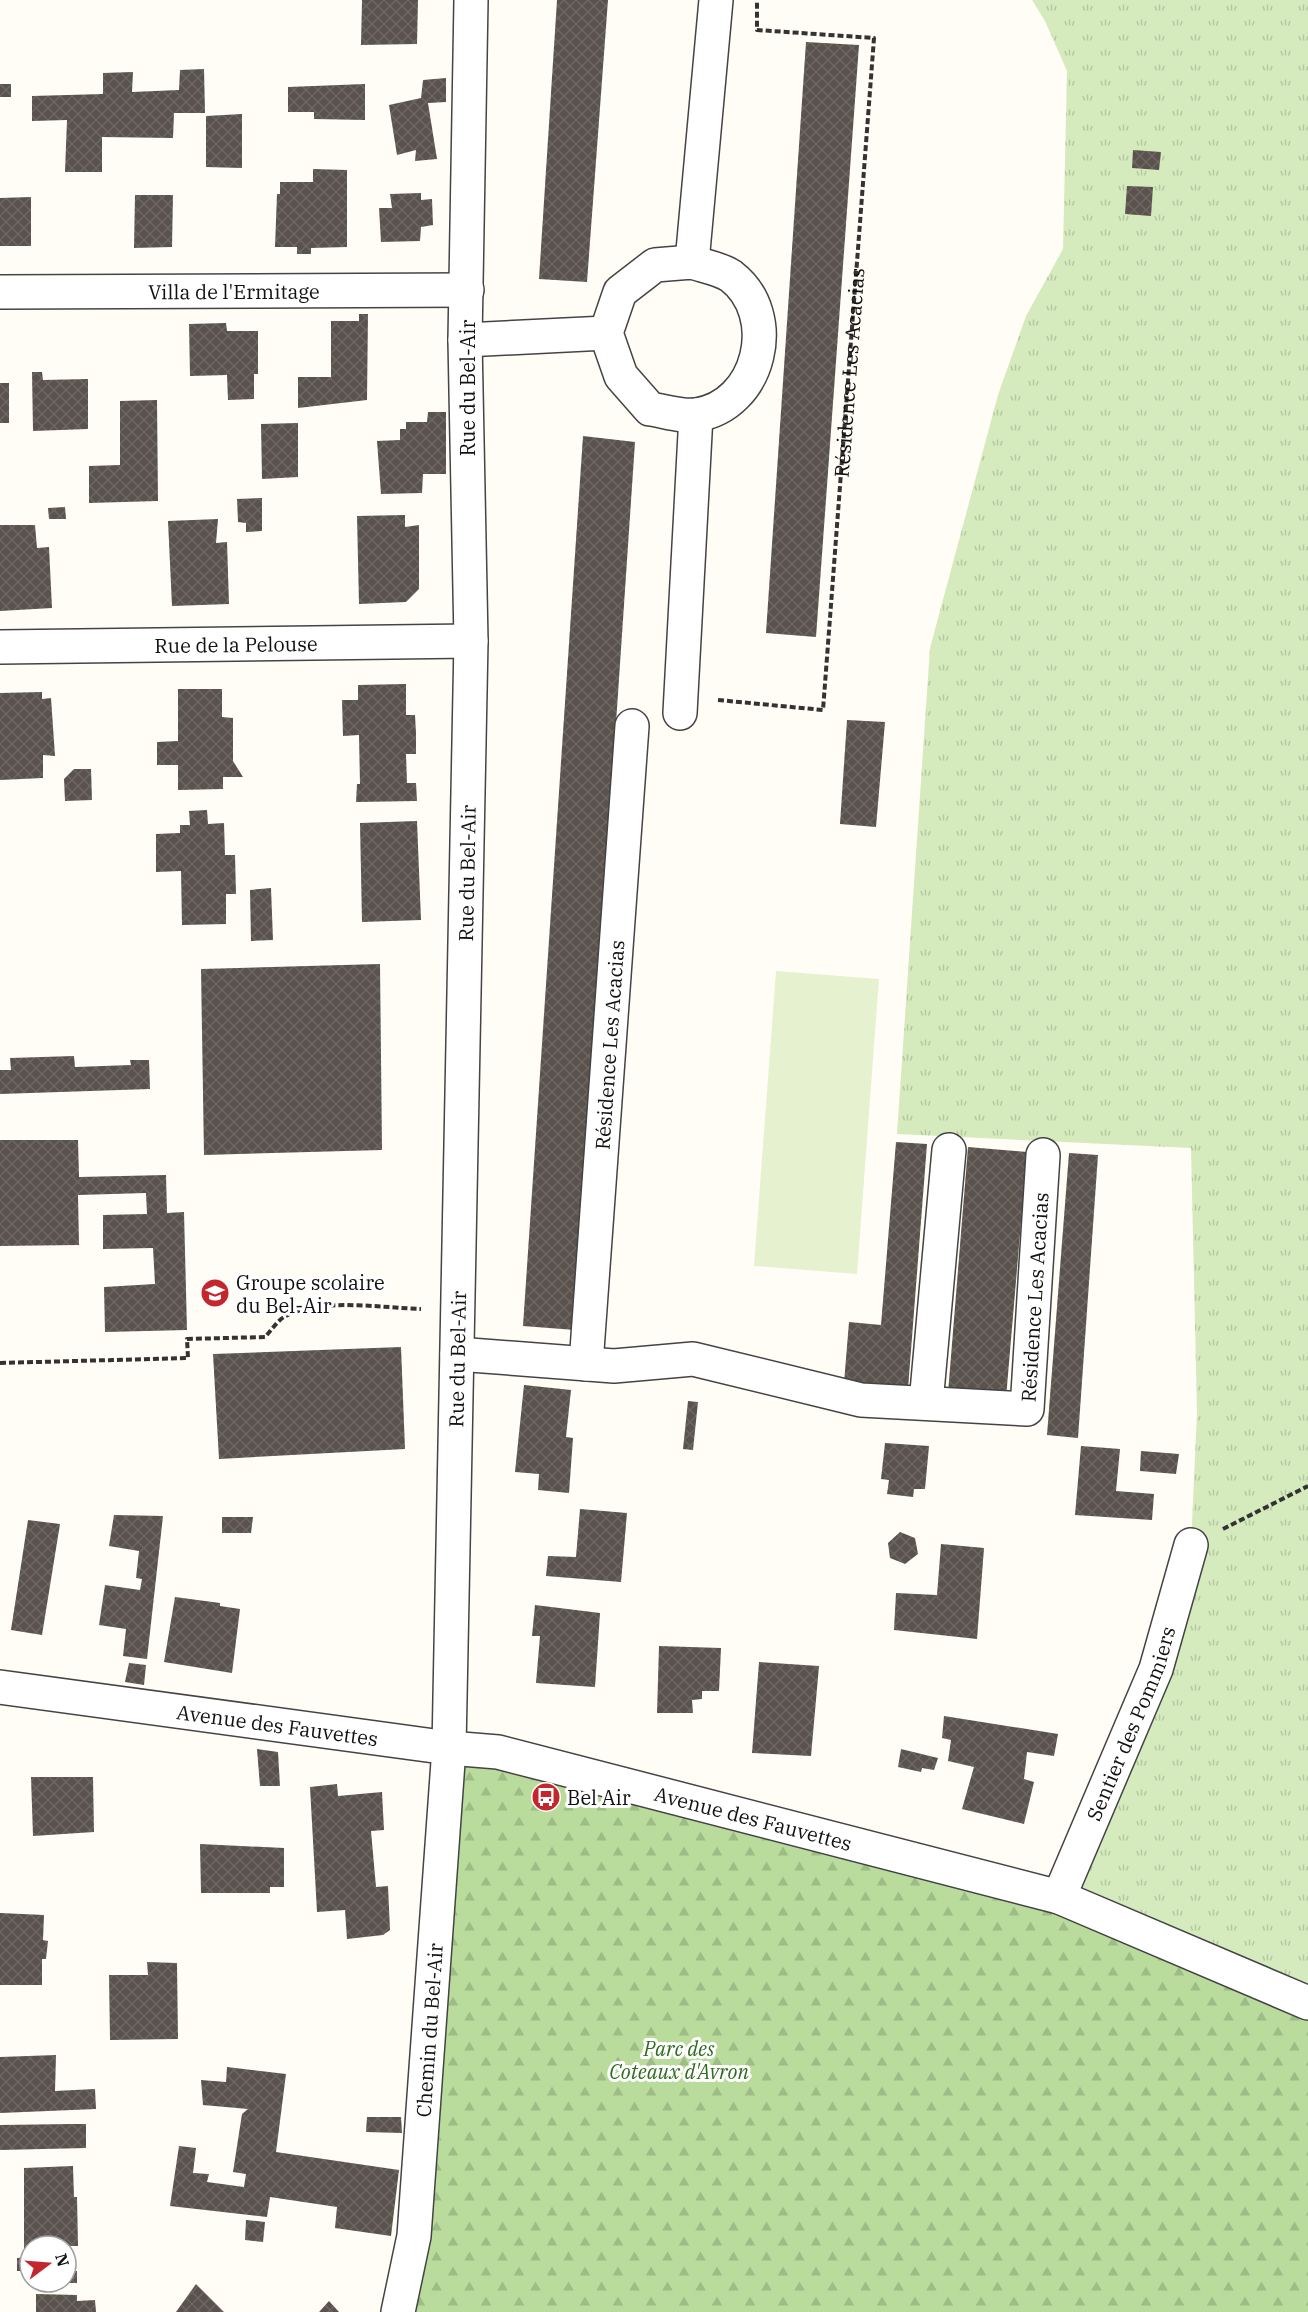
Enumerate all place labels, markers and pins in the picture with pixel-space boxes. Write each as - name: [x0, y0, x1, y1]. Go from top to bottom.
- place label: Groupe scolaire du Bel-Air: [236, 1269, 385, 1319]
- school or university icon: Groupe scolaire du Bel-Air: [199, 1277, 231, 1309]
- bus stop icon: Bel Air: [530, 1781, 562, 1813]
- place label: Bel Air: [567, 1784, 631, 1811]

